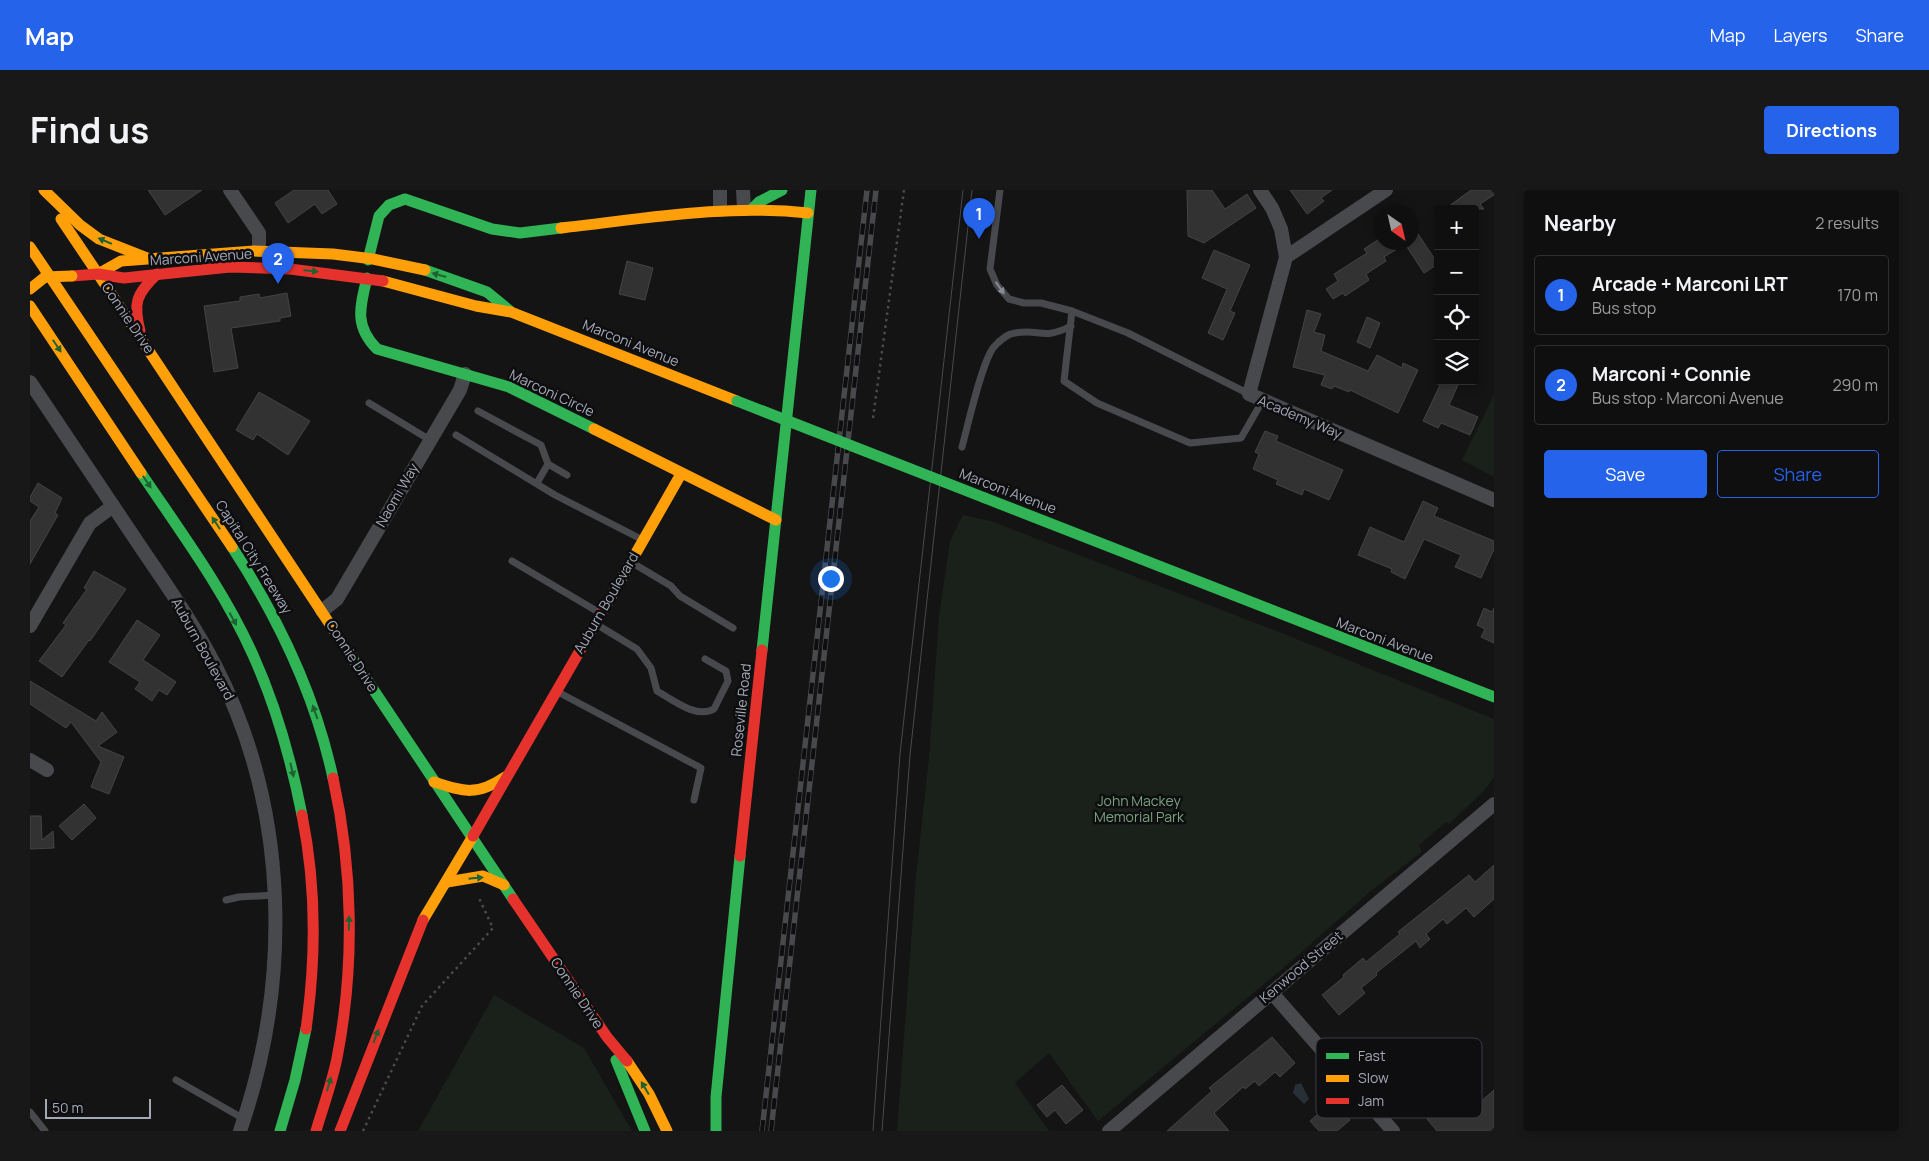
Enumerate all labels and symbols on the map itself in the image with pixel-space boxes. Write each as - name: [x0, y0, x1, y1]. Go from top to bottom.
- pin: 1: [963, 198, 995, 239]
- north arrow: [1374, 205, 1419, 250]
- one-way arrow: [98, 237, 112, 245]
- street label: Marconi Avenue: [149, 243, 253, 270]
- pin: 2: [262, 243, 294, 284]
- one-way arrow: [303, 268, 319, 276]
- one-way arrow: [432, 271, 447, 279]
- street label: Connie Drive: [98, 278, 159, 357]
- one-way arrow: [995, 281, 1005, 294]
- street label: Marconi Avenue: [580, 315, 682, 371]
- one-way arrow: [52, 340, 62, 353]
- street label: Marconi Circle: [507, 365, 598, 421]
- street label: Academy Way: [1255, 390, 1346, 443]
- street label: Naomi Way: [371, 459, 423, 530]
- street label: Marconi Avenue: [957, 463, 1059, 518]
- one-way arrow: [142, 475, 152, 488]
- street label: Capital City Freeway: [212, 496, 297, 618]
- one-way arrow: [211, 516, 221, 529]
- street label: Auburn Boulevard: [569, 549, 642, 657]
- your location: [818, 566, 844, 592]
- street label: Auburn Boulevard: [167, 594, 239, 703]
- street label: Marconi Avenue: [1334, 612, 1436, 667]
- one-way arrow: [229, 613, 238, 626]
- street label: Connie Drive: [322, 616, 383, 695]
- street label: Roseville Road: [726, 663, 755, 757]
- one-way arrow: [311, 705, 318, 720]
- one-way arrow: [288, 763, 296, 778]
- park label: John Mackey Memorial Park: [1094, 791, 1185, 826]
- one-way arrow: [469, 874, 485, 882]
- one-way arrow: [346, 915, 354, 931]
- street label: Kenwood Street: [1255, 926, 1347, 1007]
- street label: Connie Drive: [547, 953, 608, 1032]
- one-way arrow: [372, 1029, 380, 1044]
- legend: [1316, 1038, 1482, 1118]
- text: Fast: [1358, 1046, 1386, 1065]
- text: Slow: [1358, 1068, 1389, 1087]
- one-way arrow: [325, 1076, 333, 1092]
- one-way arrow: [641, 1081, 650, 1094]
- text: Jam: [1358, 1091, 1384, 1110]
- scale bar: [45, 1096, 151, 1119]

